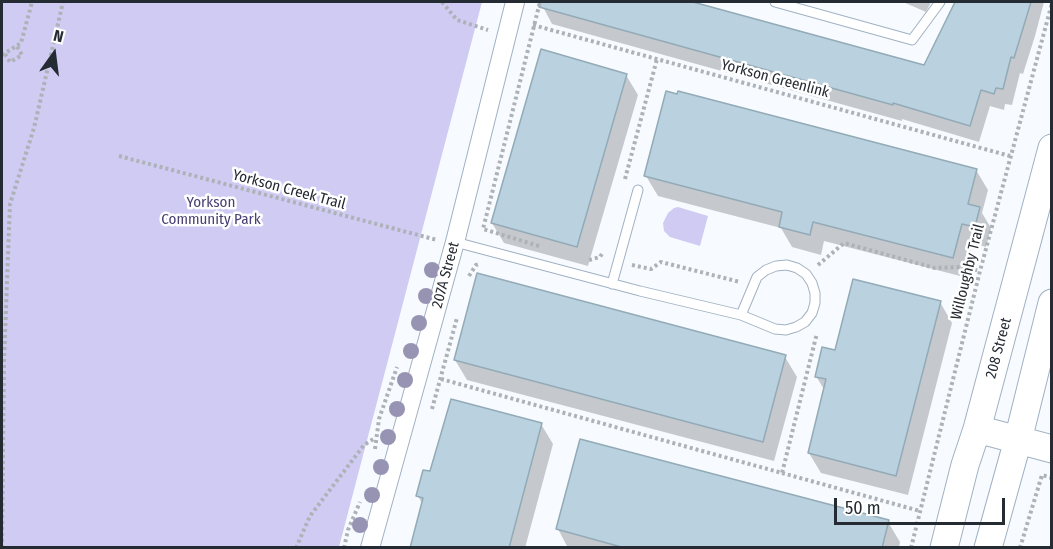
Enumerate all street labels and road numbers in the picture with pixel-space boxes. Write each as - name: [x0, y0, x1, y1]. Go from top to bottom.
- street label: Yorkson Greenlink: [719, 56, 831, 102]
- street label: Yorkson Creek Trail: [231, 166, 347, 214]
- street label: Willoughby Trail: [947, 222, 989, 322]
- street label: 207A Street: [428, 240, 464, 310]
- street label: 208 Street: [982, 316, 1016, 380]

